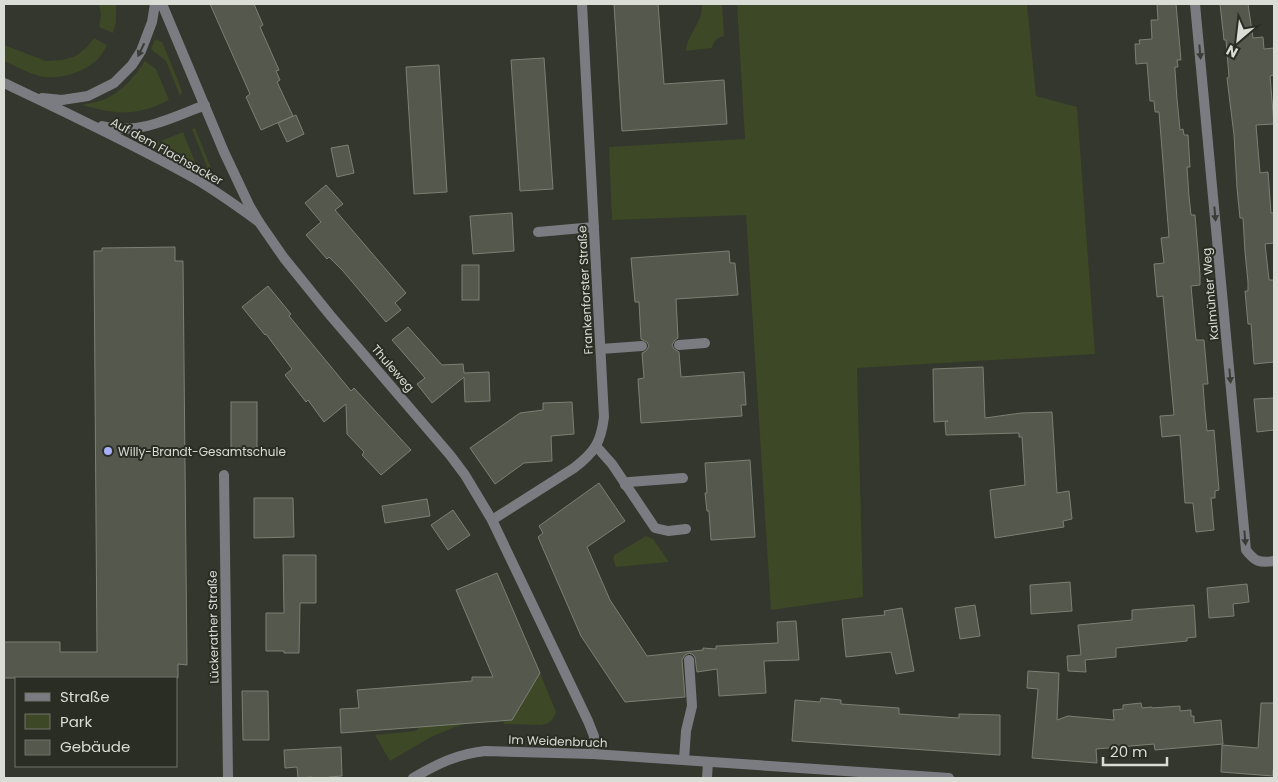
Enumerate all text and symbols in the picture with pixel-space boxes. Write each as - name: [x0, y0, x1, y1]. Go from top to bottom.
- north arrow: [1213, 15, 1263, 65]
- text: N: [1223, 40, 1241, 63]
- one-way arrow: [136, 43, 144, 57]
- one-way arrow: [1196, 45, 1204, 61]
- street label: Auf dem Flachsacker: [108, 113, 227, 189]
- one-way arrow: [1211, 206, 1219, 222]
- street label: Frankenforster Straße: [573, 225, 597, 355]
- street label: Kalmünter Weg: [1197, 247, 1223, 341]
- street label: Thuleweg: [368, 341, 418, 395]
- one-way arrow: [1226, 368, 1234, 384]
- place label: Willy-Brandt-Gesamtschule: [118, 443, 286, 460]
- marker: Willy-Brandt-Gesamtschule: [102, 445, 114, 457]
- one-way arrow: [1241, 530, 1249, 546]
- street label: Lückerather Straße: [204, 570, 222, 684]
- legend: [15, 677, 178, 767]
- text: Straße: [60, 686, 110, 707]
- text: Park: [60, 711, 92, 732]
- street label: Im Weidenbruch: [508, 731, 608, 751]
- scale bar: [1103, 734, 1167, 766]
- text: Gebäude: [60, 736, 130, 757]
- text: 20 m: [1110, 741, 1148, 762]

